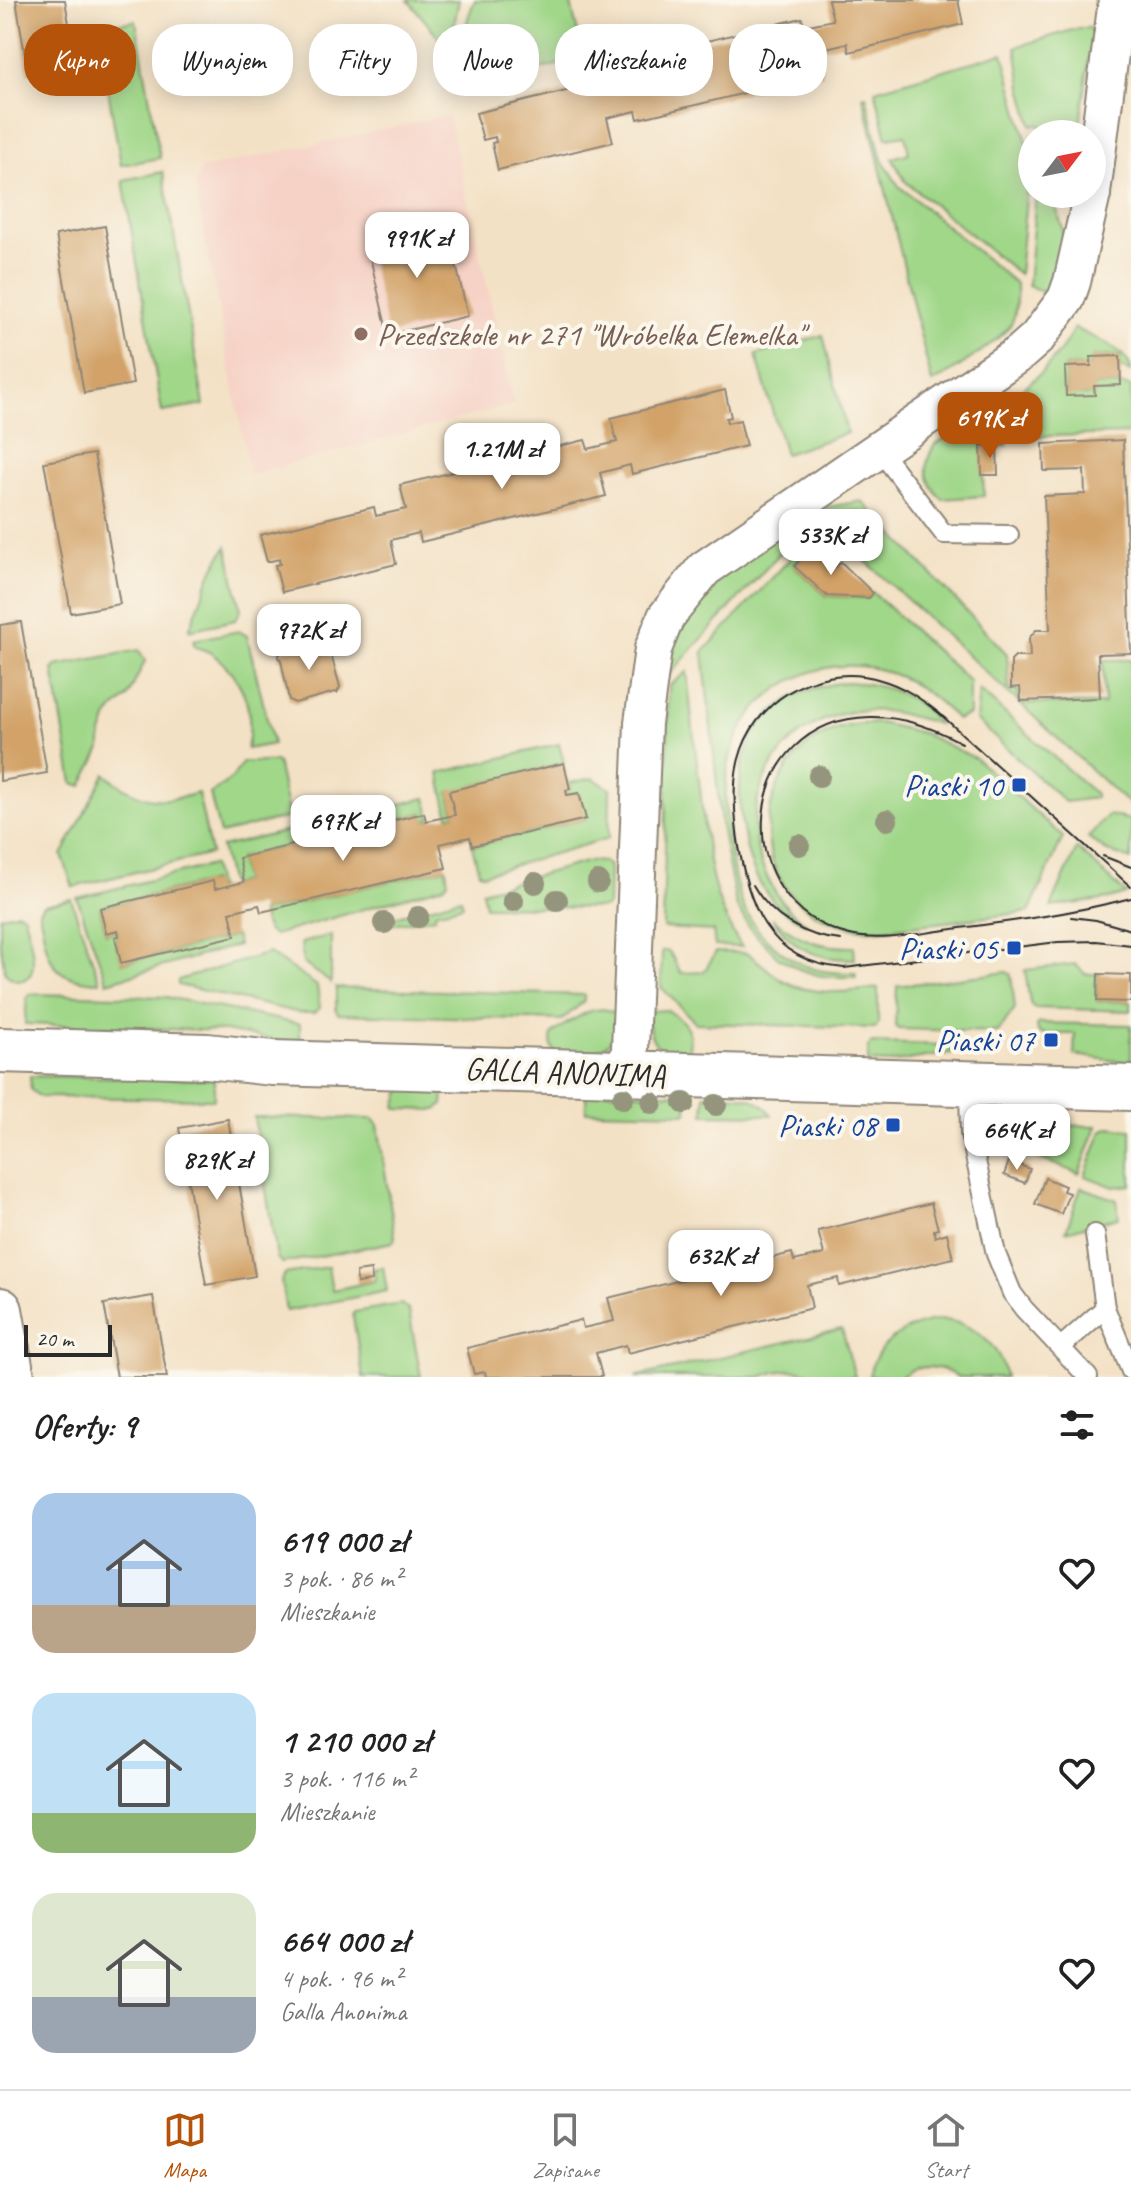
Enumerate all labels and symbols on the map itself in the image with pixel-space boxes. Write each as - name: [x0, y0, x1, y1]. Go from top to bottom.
- north arrow: [1018, 120, 1106, 208]
- pin: 991K zł: [343, 212, 491, 280]
- place label: Przedszkole nr 271 "Wróbelka Elemelka": [377, 314, 811, 355]
- marker: Przedszkole nr 271 "Wróbelka Elemelka": [352, 325, 370, 343]
- pin: 619K zł: [916, 392, 1064, 460]
- pin: 1.21M zł: [419, 423, 585, 491]
- pin: 533K zł: [757, 509, 905, 577]
- pin: 972K zł: [235, 604, 383, 672]
- place label: Piaski 10: [904, 765, 1006, 806]
- marker: Piaski 10: [1010, 776, 1028, 794]
- pin: 697K zł: [269, 795, 417, 863]
- place label: Piaski 05: [899, 928, 1000, 969]
- marker: Piaski 05: [1005, 939, 1023, 957]
- place label: Piaski 07: [936, 1020, 1037, 1061]
- marker: Piaski 07: [1042, 1031, 1060, 1049]
- street label: GALLA ANONIMA: [464, 1048, 667, 1096]
- pin: 664K zł: [943, 1104, 1091, 1172]
- place label: Piaski 08: [778, 1105, 880, 1146]
- marker: Piaski 08: [884, 1116, 902, 1134]
- pin: 829K zł: [143, 1134, 291, 1202]
- pin: 632K zł: [647, 1230, 795, 1298]
- scale bar: [24, 1321, 112, 1357]

